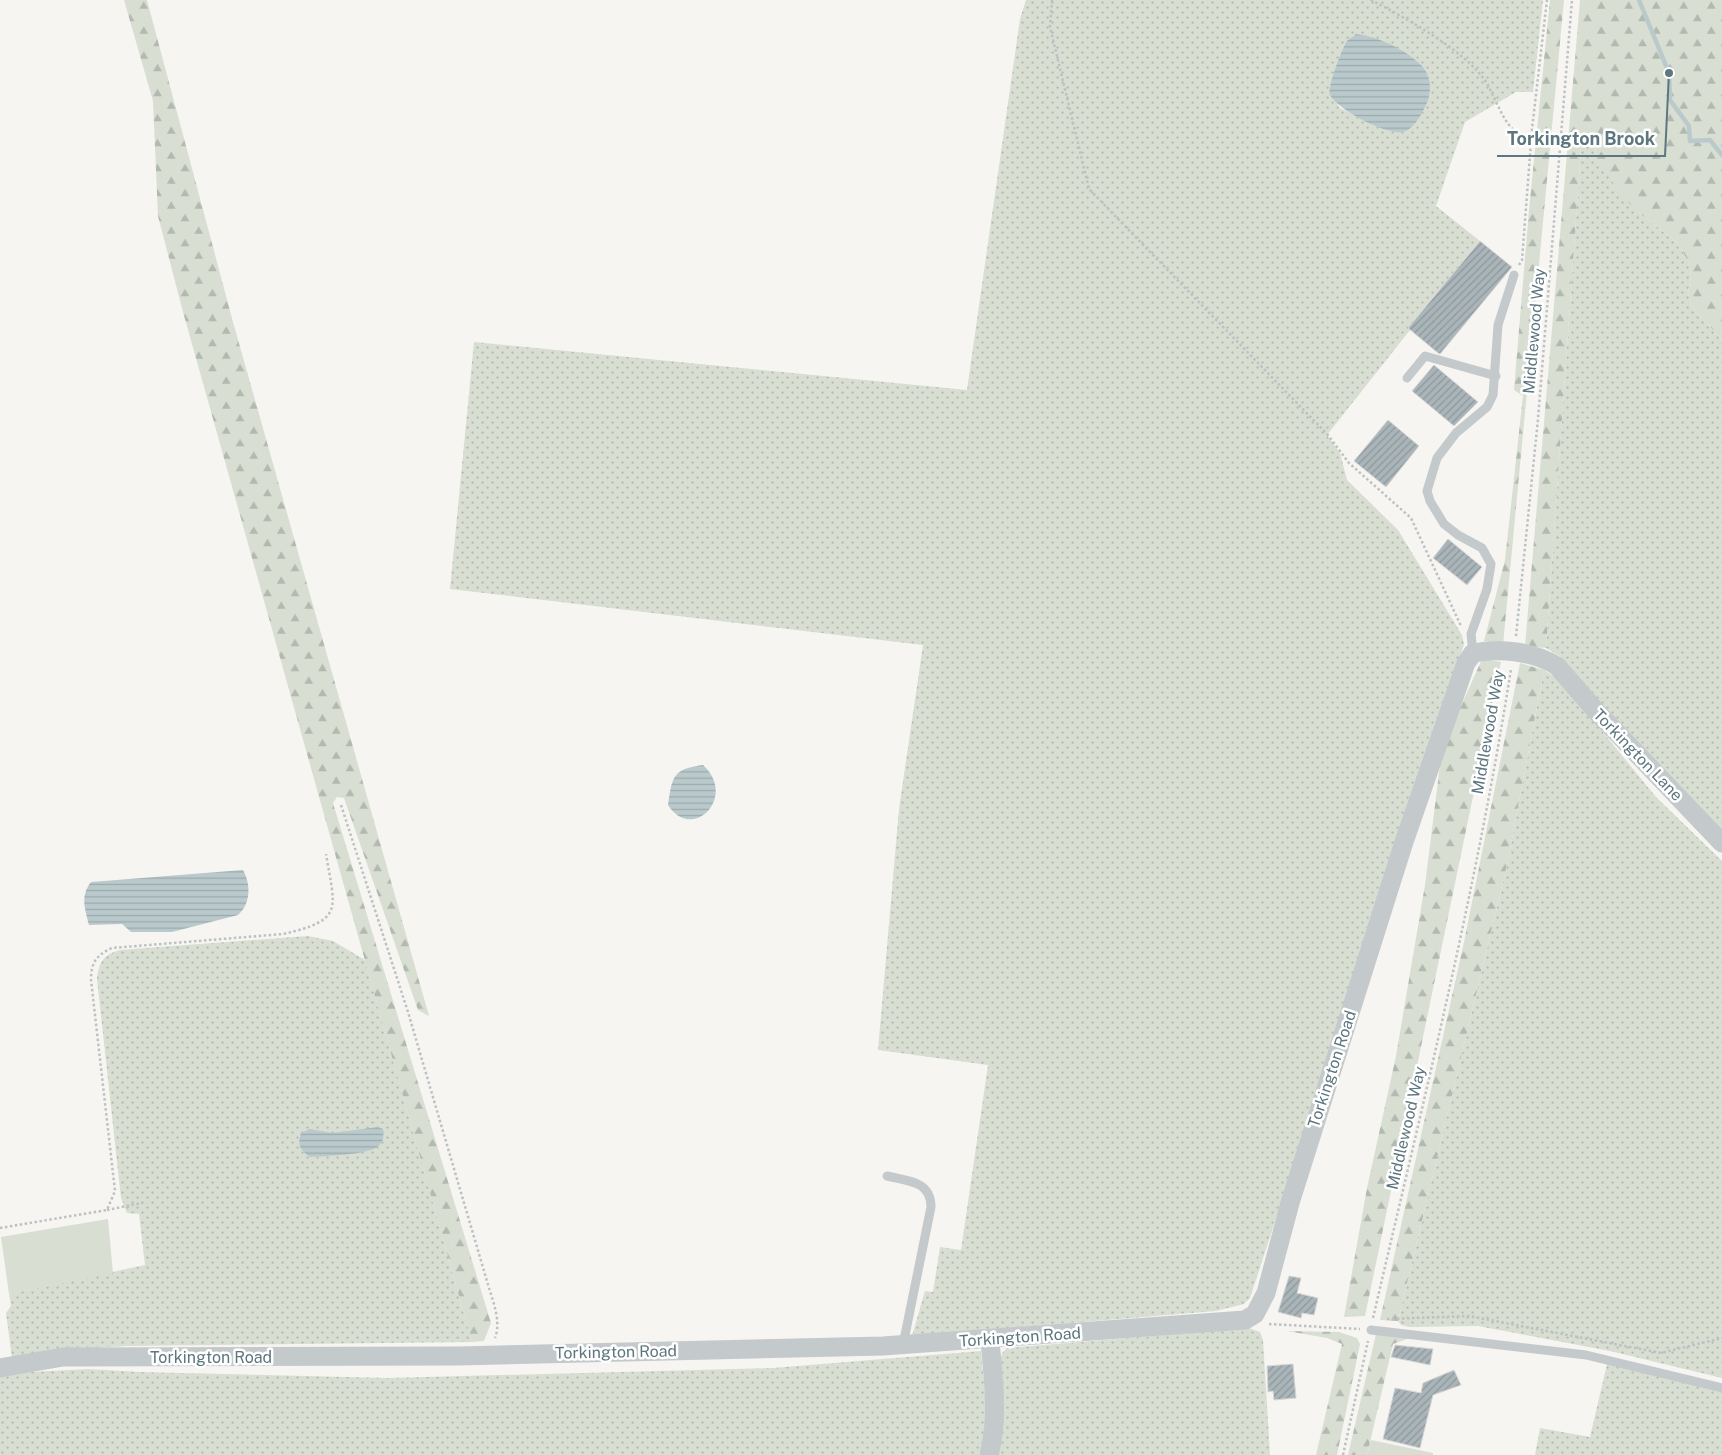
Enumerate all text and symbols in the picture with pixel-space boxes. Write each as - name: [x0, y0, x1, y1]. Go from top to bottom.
- callout: Torkington Brook: [1497, 123, 1665, 156]
- text: Torkington Brook: [1507, 128, 1656, 149]
- street label: Middlewood Way: [1519, 267, 1549, 395]
- street label: Middlewood Way: [1468, 668, 1508, 796]
- street label: Torkington Lane: [1589, 705, 1687, 805]
- street label: Torkington Road: [1304, 1008, 1360, 1130]
- street label: Middlewood Way: [1383, 1064, 1430, 1191]
- street label: Torkington Road: [958, 1323, 1082, 1351]
- street label: Torkington Road: [555, 1341, 677, 1363]
- street label: Torkington Road: [150, 1348, 272, 1367]

